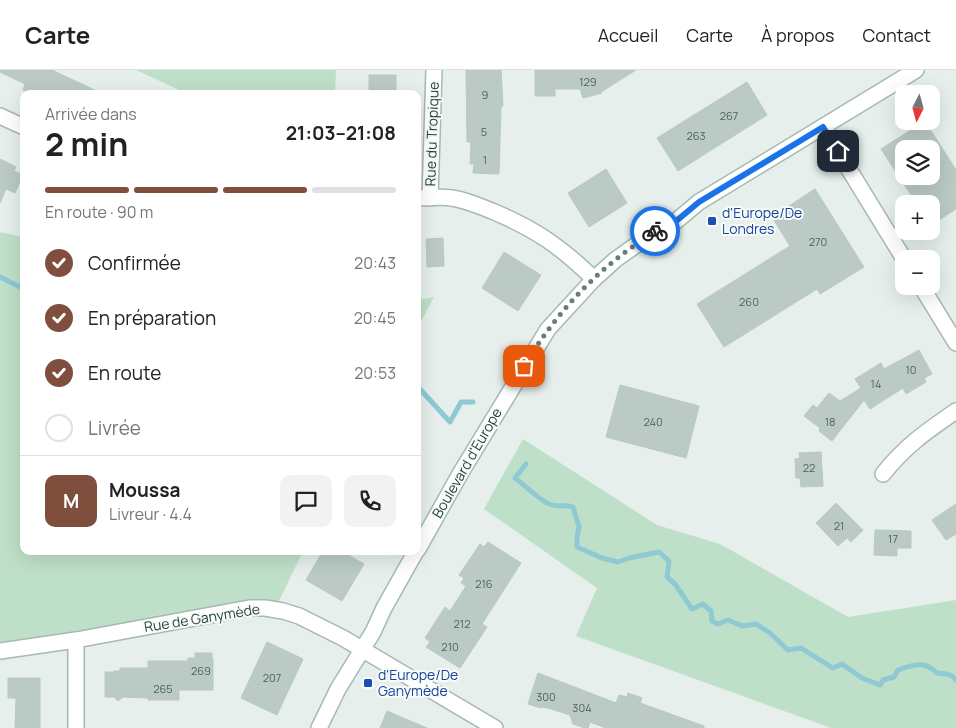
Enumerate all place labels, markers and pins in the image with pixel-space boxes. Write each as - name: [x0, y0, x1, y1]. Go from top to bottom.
- pin: [817, 130, 859, 172]
- place label: d'Europe/De Londres: [722, 203, 802, 238]
- marker: d'Europe/De Londres: [706, 215, 718, 227]
- pin: [503, 345, 545, 387]
- place label: d'Europe/De Ganymède: [378, 665, 458, 700]
- marker: d'Europe/De Ganymède: [362, 677, 374, 689]

